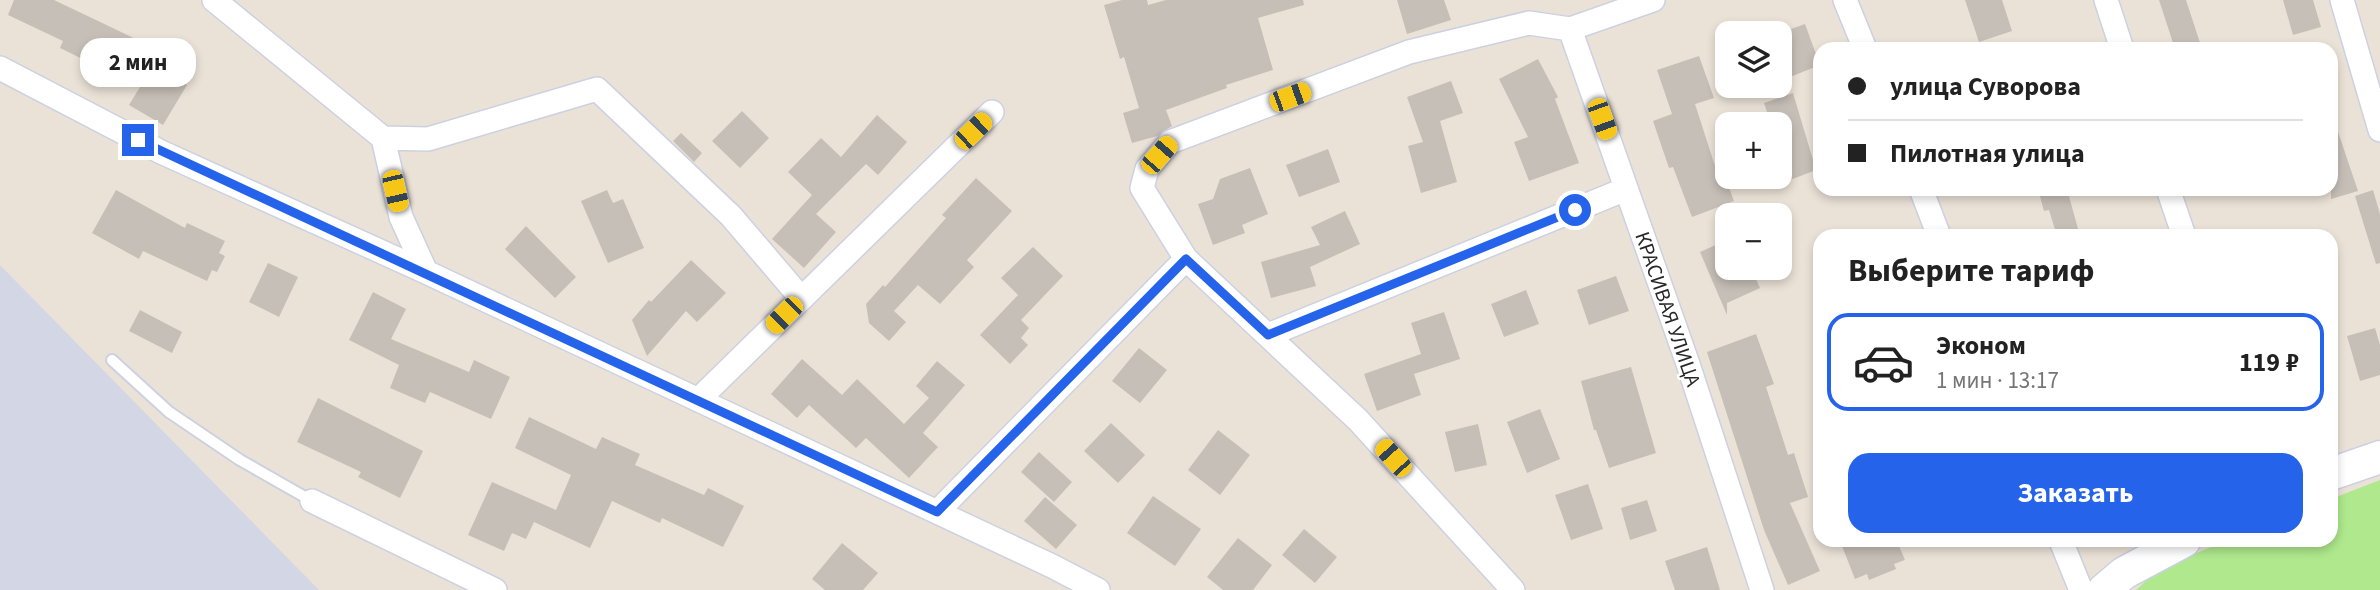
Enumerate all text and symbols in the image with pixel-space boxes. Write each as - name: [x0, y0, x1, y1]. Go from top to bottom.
- map controls: [1715, 21, 1792, 280]
- button: layers: [1715, 21, 1792, 98]
- callout: 2 мин: [80, 38, 196, 88]
- text: 2 мин: [109, 46, 167, 79]
- text: улица Суворова: [1890, 68, 2081, 105]
- car: [1267, 80, 1314, 114]
- car: [1585, 96, 1620, 142]
- car: [951, 109, 996, 153]
- button: +: [1715, 112, 1792, 189]
- route end: [122, 124, 154, 156]
- car: [1138, 132, 1181, 178]
- text: Пилотная улица: [1890, 135, 2085, 172]
- car: [381, 168, 410, 214]
- route start: [1559, 194, 1591, 226]
- button: −: [1715, 203, 1792, 280]
- street label: КРАСИВАЯ УЛИЦА: [1628, 228, 1709, 391]
- text: Выберите тариф: [1848, 248, 2095, 294]
- car: [762, 293, 807, 337]
- text: Эконом: [1936, 327, 2026, 364]
- icon: car: [1852, 331, 1915, 394]
- text: 119 ₽: [2239, 344, 2299, 381]
- text: 1 мин · 13:17: [1936, 364, 2059, 397]
- car: [1372, 435, 1415, 481]
- button: Заказать: [1848, 453, 2303, 533]

